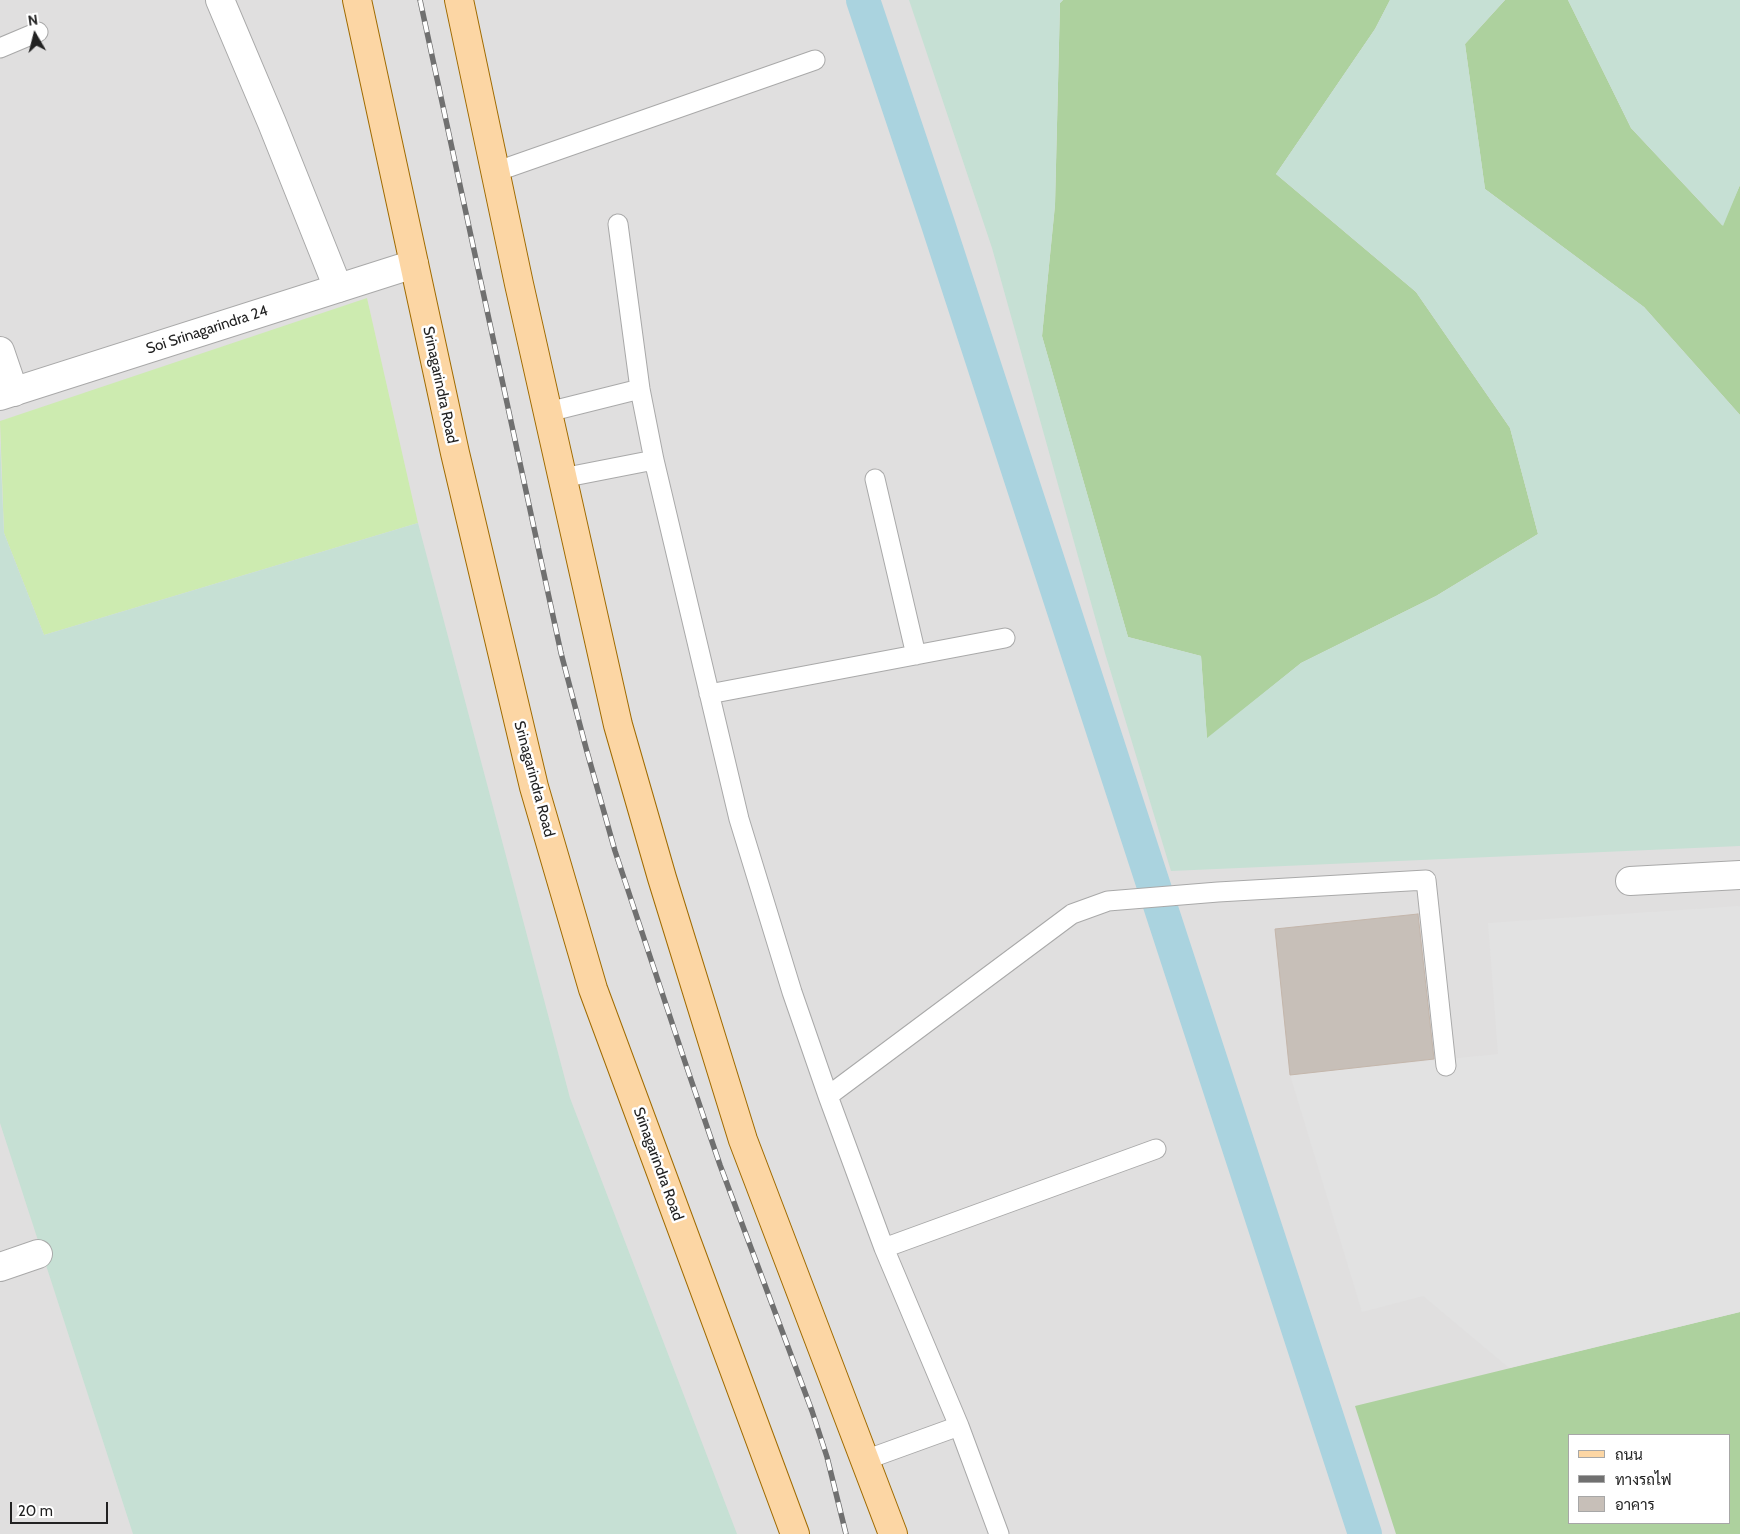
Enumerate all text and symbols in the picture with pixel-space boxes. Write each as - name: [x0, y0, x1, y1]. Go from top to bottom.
- north arrow: [10, 10, 60, 60]
- text: N: [27, 11, 39, 30]
- street label: Soi Srinagarindra 24: [144, 302, 270, 358]
- street label: Srinagarindra Road: [419, 325, 461, 445]
- street label: Srinagarindra Road: [510, 719, 558, 839]
- street label: Srinagarindra Road: [629, 1105, 687, 1223]
- legend: [1568, 1434, 1730, 1524]
- text: ถนน: [1615, 1446, 1643, 1464]
- text: ทางรถไฟ: [1615, 1471, 1672, 1489]
- scale bar: [12, 1492, 110, 1524]
- text: อาคาร: [1615, 1496, 1655, 1514]
- text: 20 m: [18, 1502, 53, 1520]

